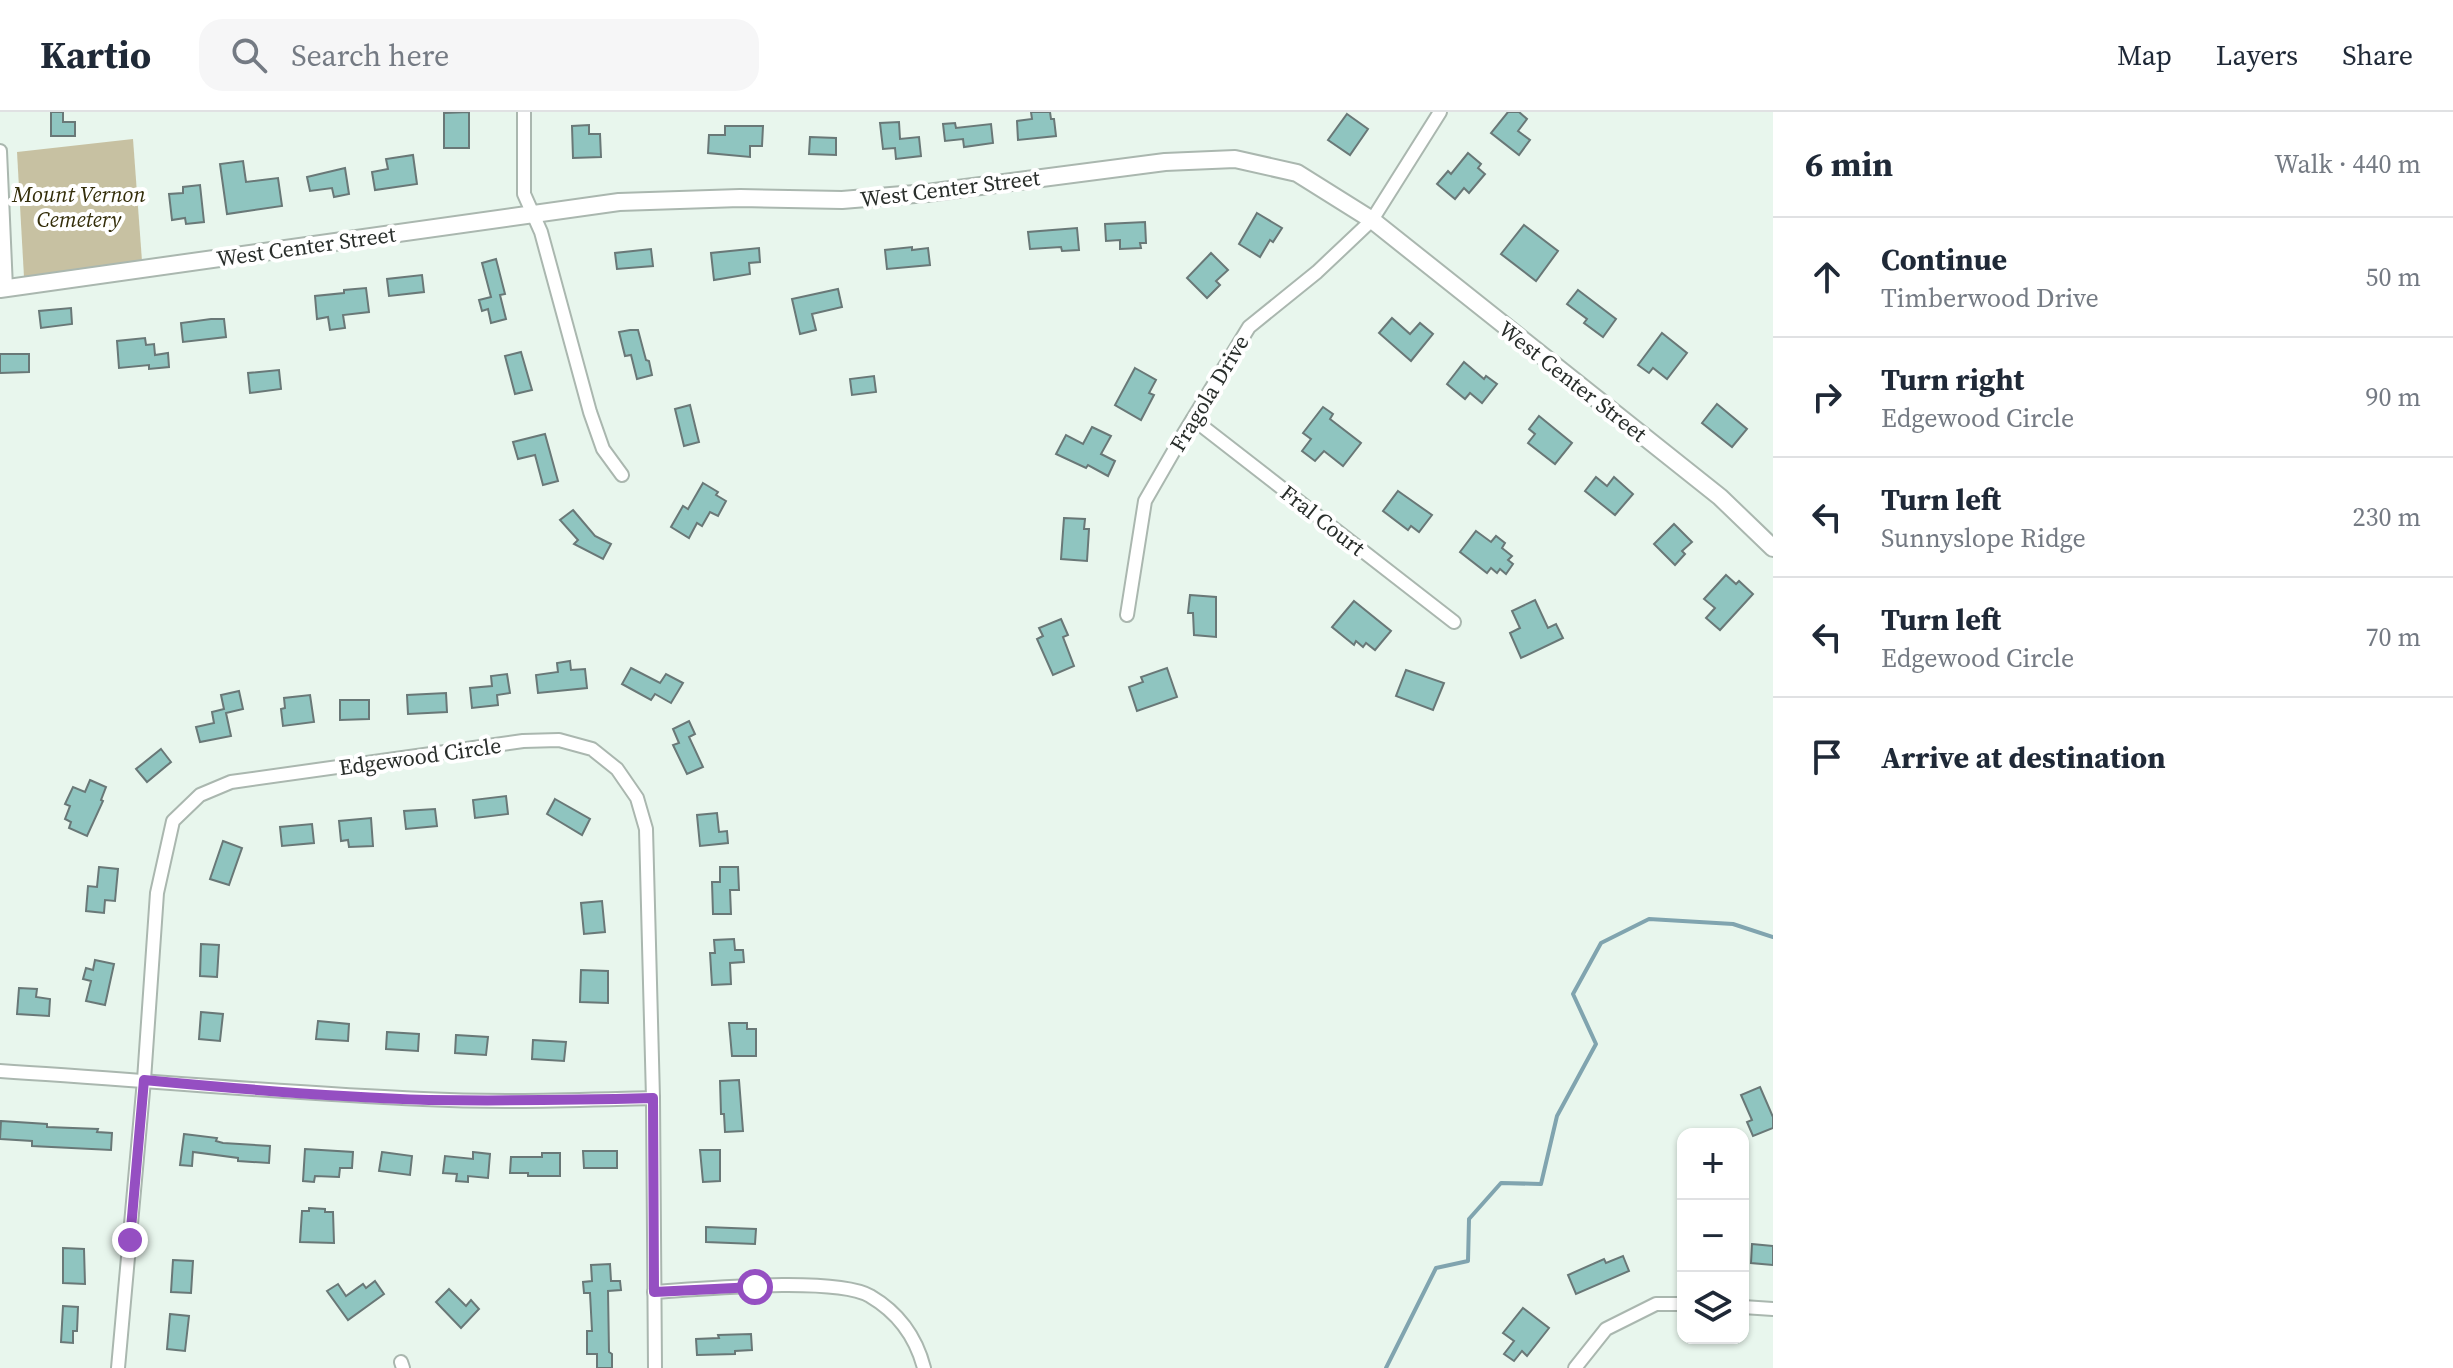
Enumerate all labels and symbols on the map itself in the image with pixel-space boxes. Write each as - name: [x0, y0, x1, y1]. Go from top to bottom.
- street label: West Center Street: [859, 162, 1042, 214]
- park label: Mount Vernon Cemetery: [11, 179, 146, 234]
- street label: West Center Street: [214, 218, 398, 273]
- street label: West Center Street: [1493, 314, 1654, 449]
- street label: Fragola Drive: [1162, 329, 1256, 457]
- street label: Fral Court: [1274, 477, 1372, 563]
- street label: Edgewood Circle: [337, 730, 503, 782]
- route end: [112, 1222, 148, 1258]
- route start: [737, 1269, 773, 1305]

